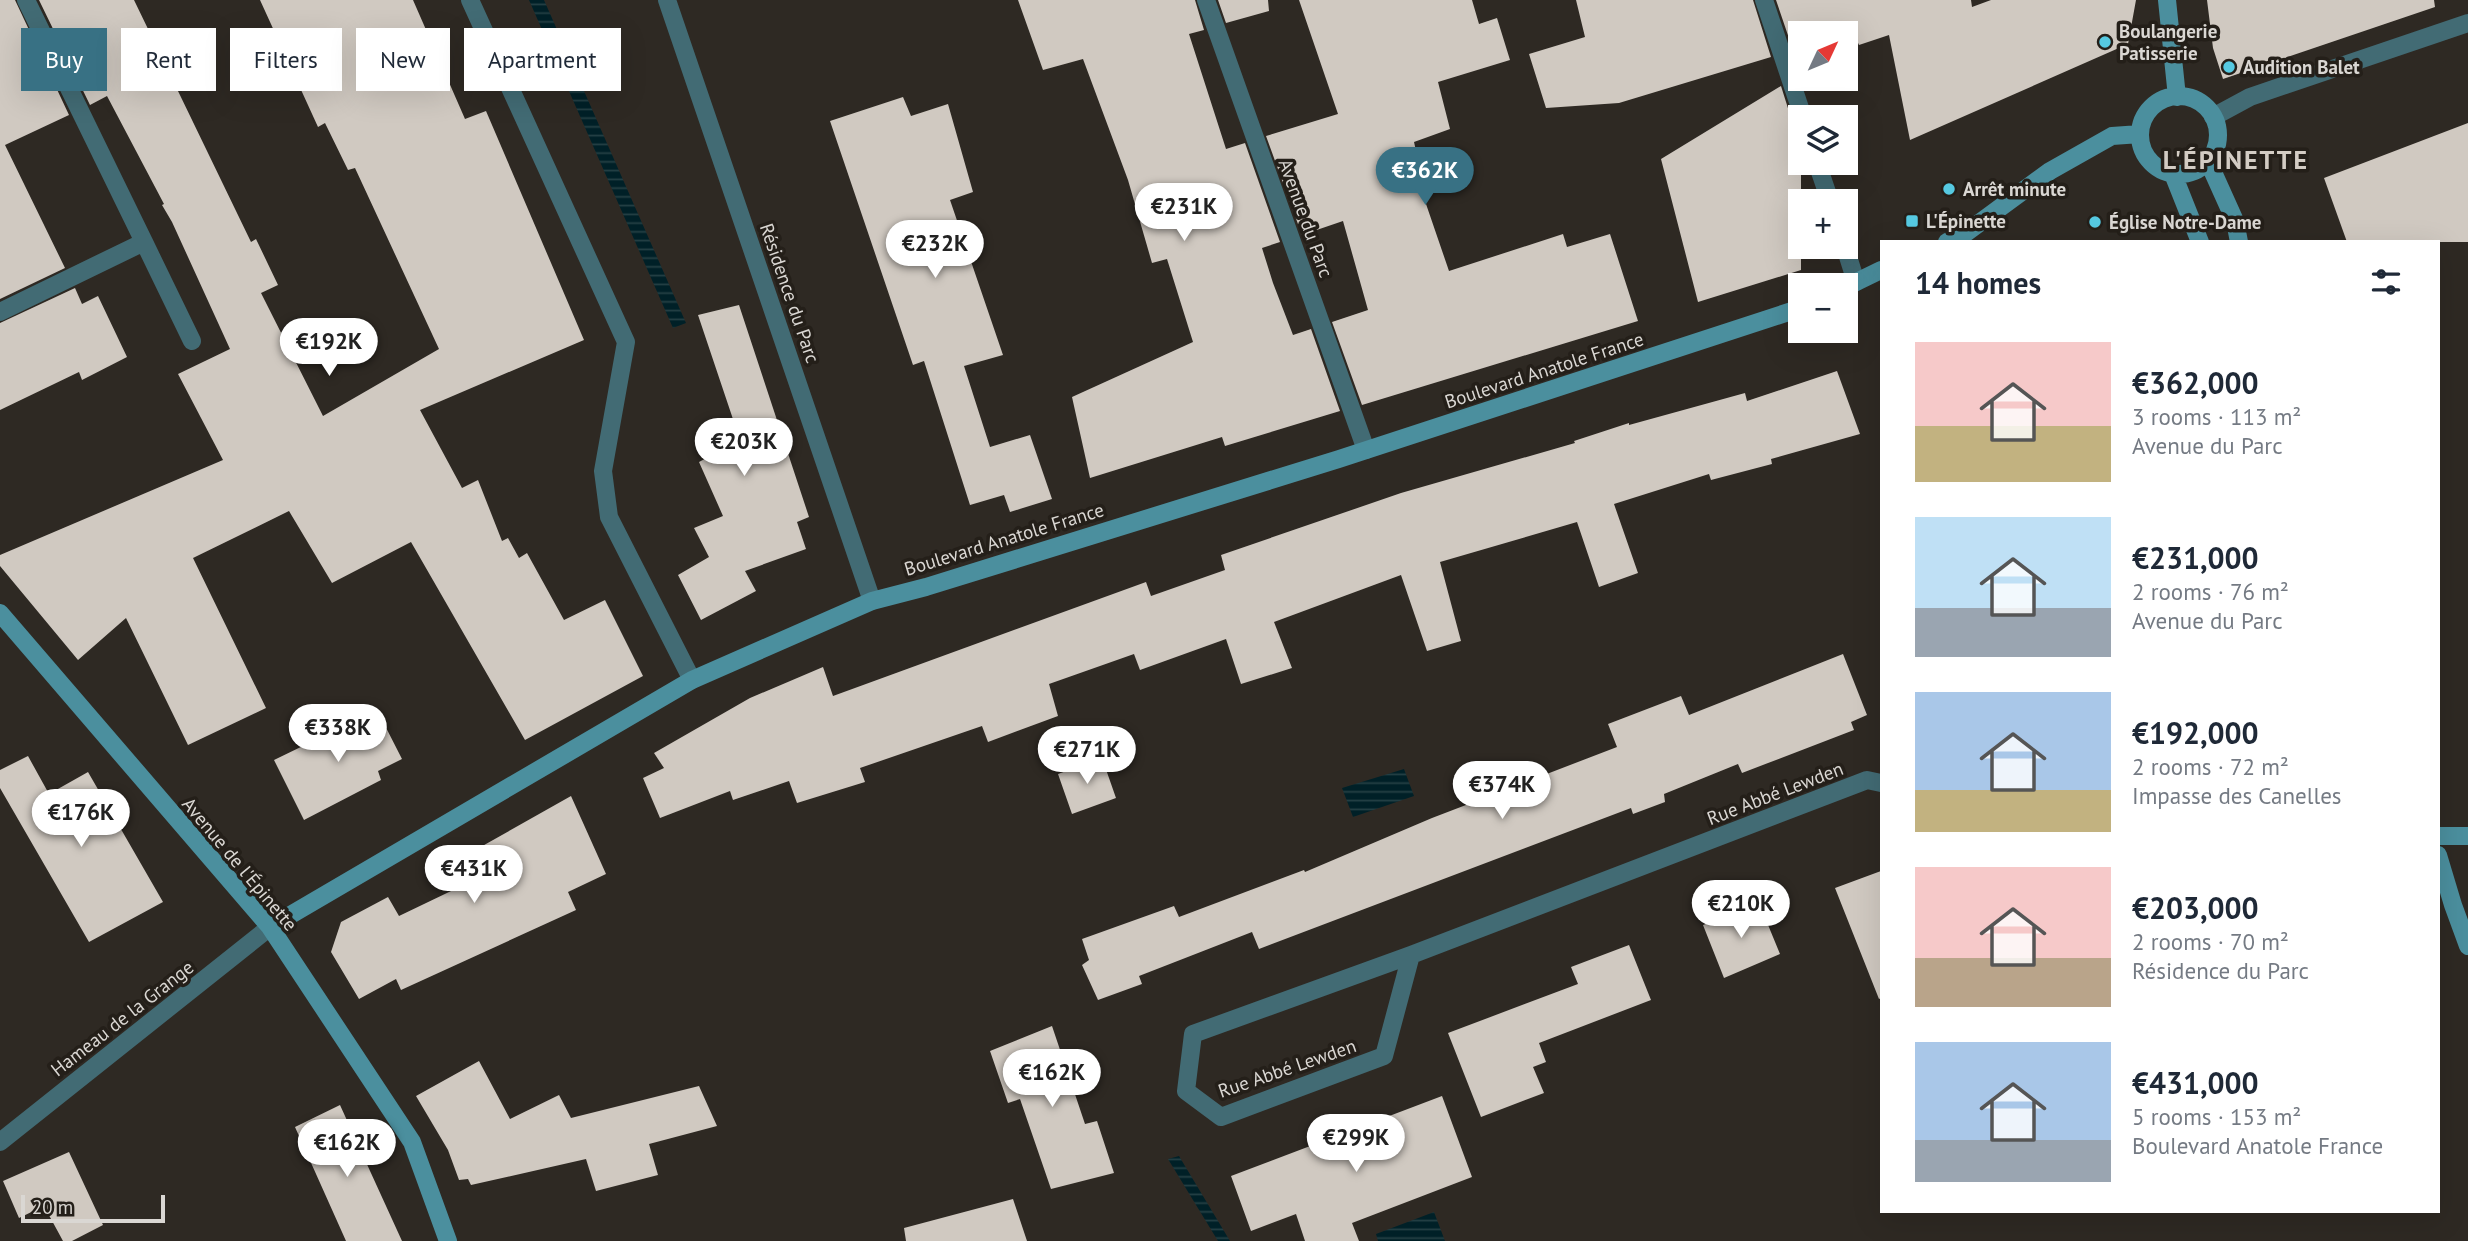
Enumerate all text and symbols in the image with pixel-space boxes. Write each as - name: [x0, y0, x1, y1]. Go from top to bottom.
- place label: Boulangerie Patisserie: [2119, 19, 2217, 65]
- north arrow: [1788, 21, 1858, 91]
- map controls: [1788, 21, 1858, 343]
- chip: Buy: [21, 28, 107, 91]
- chip: Rent: [121, 28, 216, 91]
- chip: Filters: [230, 28, 342, 91]
- chip: New: [356, 28, 450, 91]
- chip: Apartment: [464, 28, 621, 91]
- marker: Boulangerie Patisserie: [2097, 34, 2113, 50]
- place label: Audition Balet: [2243, 55, 2360, 79]
- marker: Audition Balet: [2221, 59, 2237, 75]
- button: layers: [1788, 105, 1858, 175]
- district label: L'ÉPINETTE: [2163, 143, 2309, 176]
- pin: €362K: [1376, 148, 1474, 207]
- street label: Avenue du Parc: [1273, 155, 1339, 281]
- text: €362K: [1392, 155, 1458, 184]
- place label: Arrêt minute: [1963, 177, 2066, 201]
- marker: Arrêt minute: [1941, 181, 1957, 197]
- pin: €231K: [1135, 184, 1233, 243]
- button: +: [1788, 189, 1858, 259]
- text: €231K: [1151, 191, 1217, 220]
- place label: L'Épinette: [1926, 209, 2006, 233]
- place label: Église Notre-Dame: [2109, 210, 2261, 234]
- marker: L'Épinette: [1904, 213, 1920, 229]
- marker: Église Notre-Dame: [2087, 214, 2103, 230]
- street label: Résidence du Parc: [755, 220, 825, 366]
- pin: €232K: [886, 220, 984, 280]
- text: €232K: [902, 228, 968, 257]
- text: 14 homes: [1915, 263, 2041, 302]
- icon: filters: [2367, 263, 2405, 301]
- button: −: [1788, 273, 1858, 343]
- pin: €192K: [280, 318, 378, 378]
- text: €192K: [296, 326, 362, 355]
- street label: Boulevard Anatole France: [1442, 327, 1646, 413]
- text: €362,000: [2132, 363, 2259, 402]
- icon: home: [1971, 370, 2055, 454]
- text: 3 rooms · 113 m²: [2132, 402, 2301, 431]
- pin: €203K: [695, 419, 793, 478]
- text: €203K: [711, 426, 777, 455]
- text: Avenue du Parc: [2132, 431, 2283, 460]
- street label: Boulevard Anatole France: [901, 497, 1107, 581]
- text: €231,000: [2132, 538, 2259, 577]
- icon: home: [1971, 545, 2055, 629]
- text: 2 rooms · 76 m²: [2132, 577, 2289, 606]
- text: Avenue du Parc: [2132, 606, 2283, 635]
- pin: €338K: [289, 704, 387, 764]
- text: €338K: [305, 712, 371, 741]
- text: €192,000: [2132, 713, 2259, 752]
- icon: home: [1971, 720, 2055, 804]
- pin: €271K: [1038, 726, 1136, 786]
- text: €271K: [1054, 734, 1120, 763]
- text: 2 rooms · 72 m²: [2132, 752, 2289, 781]
- street label: Rue Abbé Lewden: [1703, 756, 1847, 830]
- pin: €374K: [1453, 762, 1551, 821]
- text: €374K: [1469, 769, 1535, 798]
- text: Impasse des Canelles: [2132, 781, 2342, 810]
- pin: €176K: [32, 790, 130, 849]
- street label: Avenue de l'Épinette: [177, 792, 303, 936]
- text: €176K: [48, 797, 114, 826]
- pin: €431K: [425, 846, 523, 905]
- text: €431K: [441, 853, 507, 882]
- pin: €210K: [1692, 880, 1790, 940]
- text: €210K: [1708, 888, 1774, 917]
- text: €203,000: [2132, 888, 2259, 927]
- icon: home: [1971, 895, 2055, 979]
- text: 2 rooms · 70 m²: [2132, 927, 2289, 956]
- street label: Hameau de la Grange: [46, 955, 198, 1081]
- text: Résidence du Parc: [2132, 956, 2309, 985]
- street label: Rue Abbé Lewden: [1215, 1033, 1359, 1103]
- pin: €162K: [1003, 1050, 1101, 1109]
- text: €162K: [1019, 1057, 1085, 1086]
- text: €431,000: [2132, 1063, 2259, 1102]
- icon: home: [1971, 1070, 2055, 1154]
- text: 5 rooms · 153 m²: [2132, 1102, 2301, 1131]
- pin: €299K: [1307, 1114, 1405, 1174]
- pin: €162K: [298, 1120, 396, 1179]
- text: €299K: [1323, 1122, 1389, 1151]
- text: €162K: [314, 1127, 380, 1156]
- text: Boulevard Anatole France: [2132, 1131, 2383, 1160]
- scale bar: [21, 1192, 164, 1224]
- text: 20 m: [32, 1195, 73, 1219]

